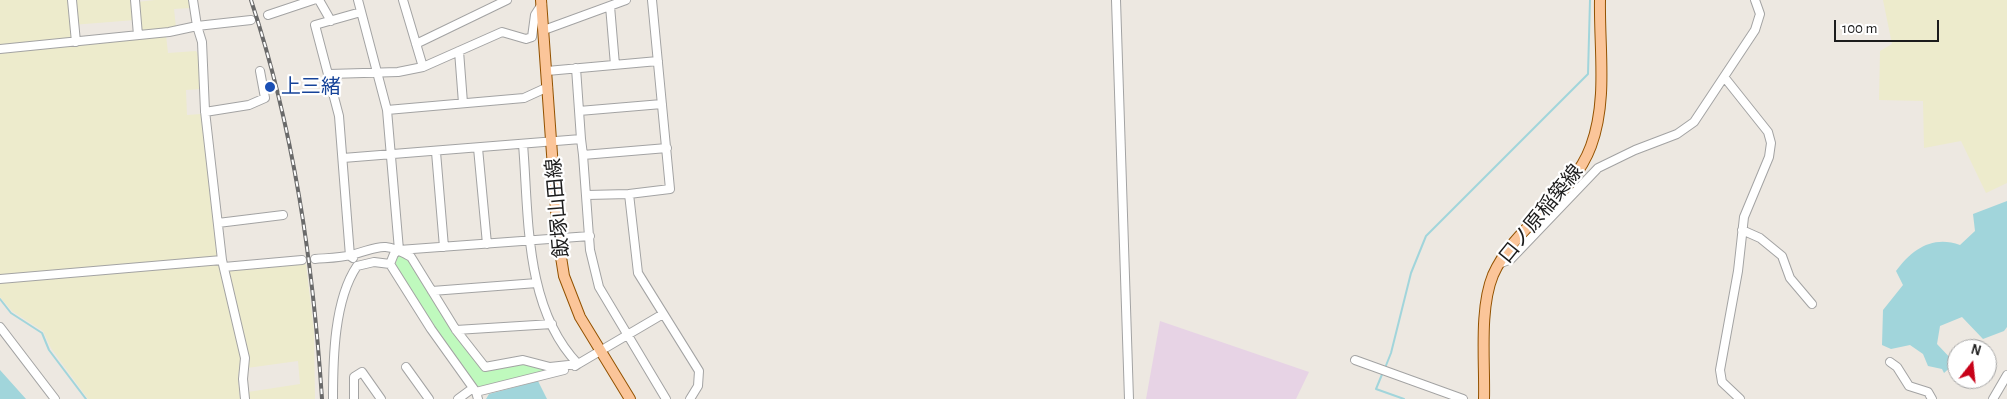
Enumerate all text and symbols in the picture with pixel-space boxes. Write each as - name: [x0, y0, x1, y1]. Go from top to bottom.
- scale bar: [1837, 10, 1942, 42]
- text: 100 m: [1842, 21, 1877, 36]
- place label: 上三緒: [281, 75, 341, 99]
- marker: 上三緒: [263, 80, 277, 94]
- street label: 飯塚山田線: [542, 157, 574, 259]
- street label: 口ノ原稲築線: [1494, 160, 1588, 268]
- north arrow: [1947, 339, 1997, 389]
- text: N: [1969, 342, 1982, 359]

